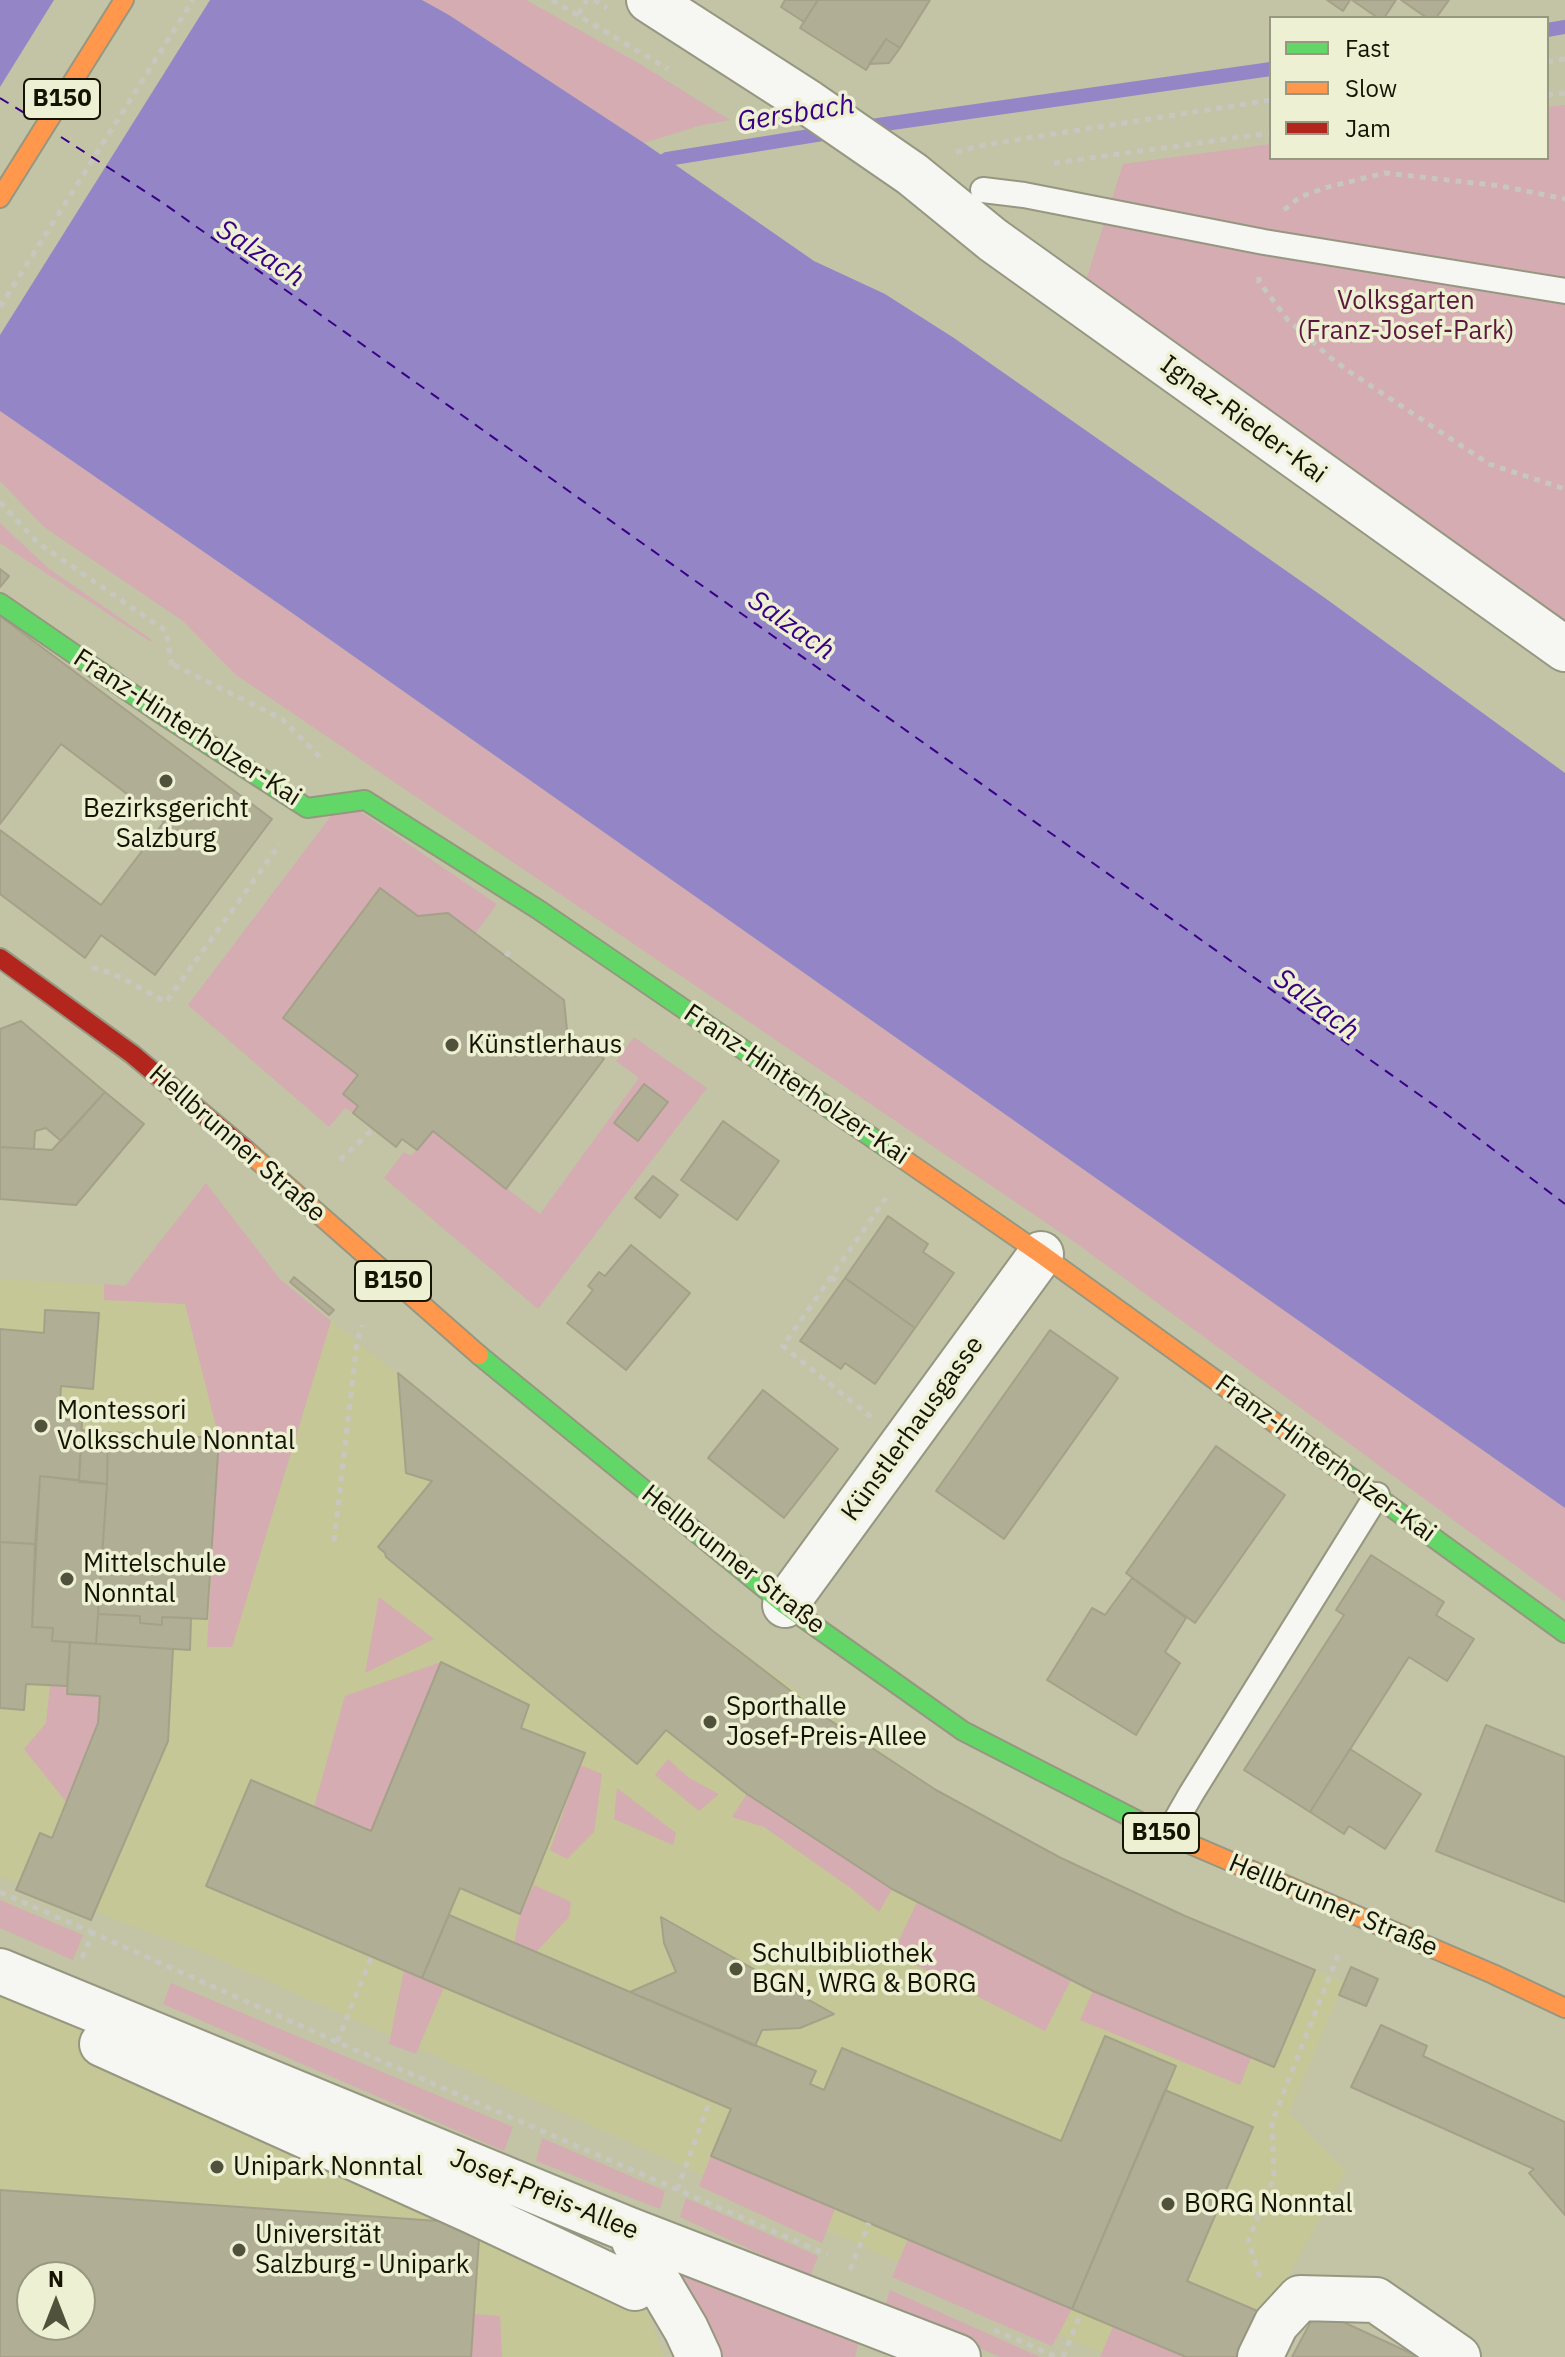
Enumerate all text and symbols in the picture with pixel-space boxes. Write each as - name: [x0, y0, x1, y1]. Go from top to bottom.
- legend: [1269, 16, 1549, 160]
- text: Fast: [1345, 32, 1390, 64]
- text: Slow: [1345, 72, 1397, 104]
- road number: B150: [24, 79, 100, 119]
- water label: Gersbach: [735, 88, 857, 140]
- text: Jam: [1345, 112, 1391, 144]
- water label: Salzach: [210, 213, 310, 295]
- park label: Volksgarten (Franz-Josef-Park): [1298, 285, 1514, 346]
- street label: Ignaz-Rieder-Kai: [1154, 349, 1332, 491]
- water label: Salzach: [741, 584, 841, 668]
- street label: Franz-Hinterholzer-Kai: [67, 643, 307, 813]
- marker: Bezirksgericht Salzburg: [157, 772, 175, 790]
- place label: Bezirksgericht Salzburg: [83, 793, 249, 854]
- water label: Salzach: [1267, 962, 1365, 1048]
- street label: Franz-Hinterholzer-Kai: [677, 998, 915, 1172]
- place label: Künstlerhaus: [468, 1029, 622, 1061]
- marker: Künstlerhaus: [443, 1036, 461, 1054]
- street label: Hellbrunner Straße: [142, 1059, 332, 1229]
- road number: B150: [355, 1261, 431, 1301]
- street label: Künstlerhausgasse: [835, 1330, 991, 1528]
- street label: Franz-Hinterholzer-Kai: [1209, 1369, 1441, 1549]
- place label: Montessori Volksschule Nonntal: [57, 1395, 295, 1456]
- marker: Montessori Volksschule Nonntal: [32, 1417, 50, 1435]
- street label: Hellbrunner Straße: [635, 1479, 831, 1641]
- place label: Mittelschule Nonntal: [83, 1548, 226, 1610]
- marker: Mittelschule Nonntal: [58, 1570, 76, 1588]
- place label: Sporthalle Josef-Preis-Allee: [726, 1691, 927, 1752]
- marker: Sporthalle Josef-Preis-Allee: [701, 1713, 719, 1731]
- road number: B150: [1123, 1813, 1199, 1853]
- street label: Hellbrunner Straße: [1224, 1848, 1442, 1964]
- place label: Schulbibliothek BGN, WRG & BORG: [752, 1938, 976, 2000]
- marker: Schulbibliothek BGN, WRG & BORG: [727, 1960, 745, 1978]
- street label: Josef-Preis-Allee: [445, 2143, 643, 2247]
- place label: Unipark Nonntal: [233, 2151, 423, 2183]
- marker: Unipark Nonntal: [208, 2158, 226, 2176]
- place label: BORG Nonntal: [1184, 2188, 1353, 2220]
- marker: BORG Nonntal: [1159, 2195, 1177, 2213]
- place label: Universität Salzburg - Unipark: [255, 2219, 469, 2280]
- marker: Universität Salzburg - Unipark: [230, 2241, 248, 2259]
- north arrow: [16, 2261, 96, 2341]
- text: N: [48, 2264, 64, 2293]

